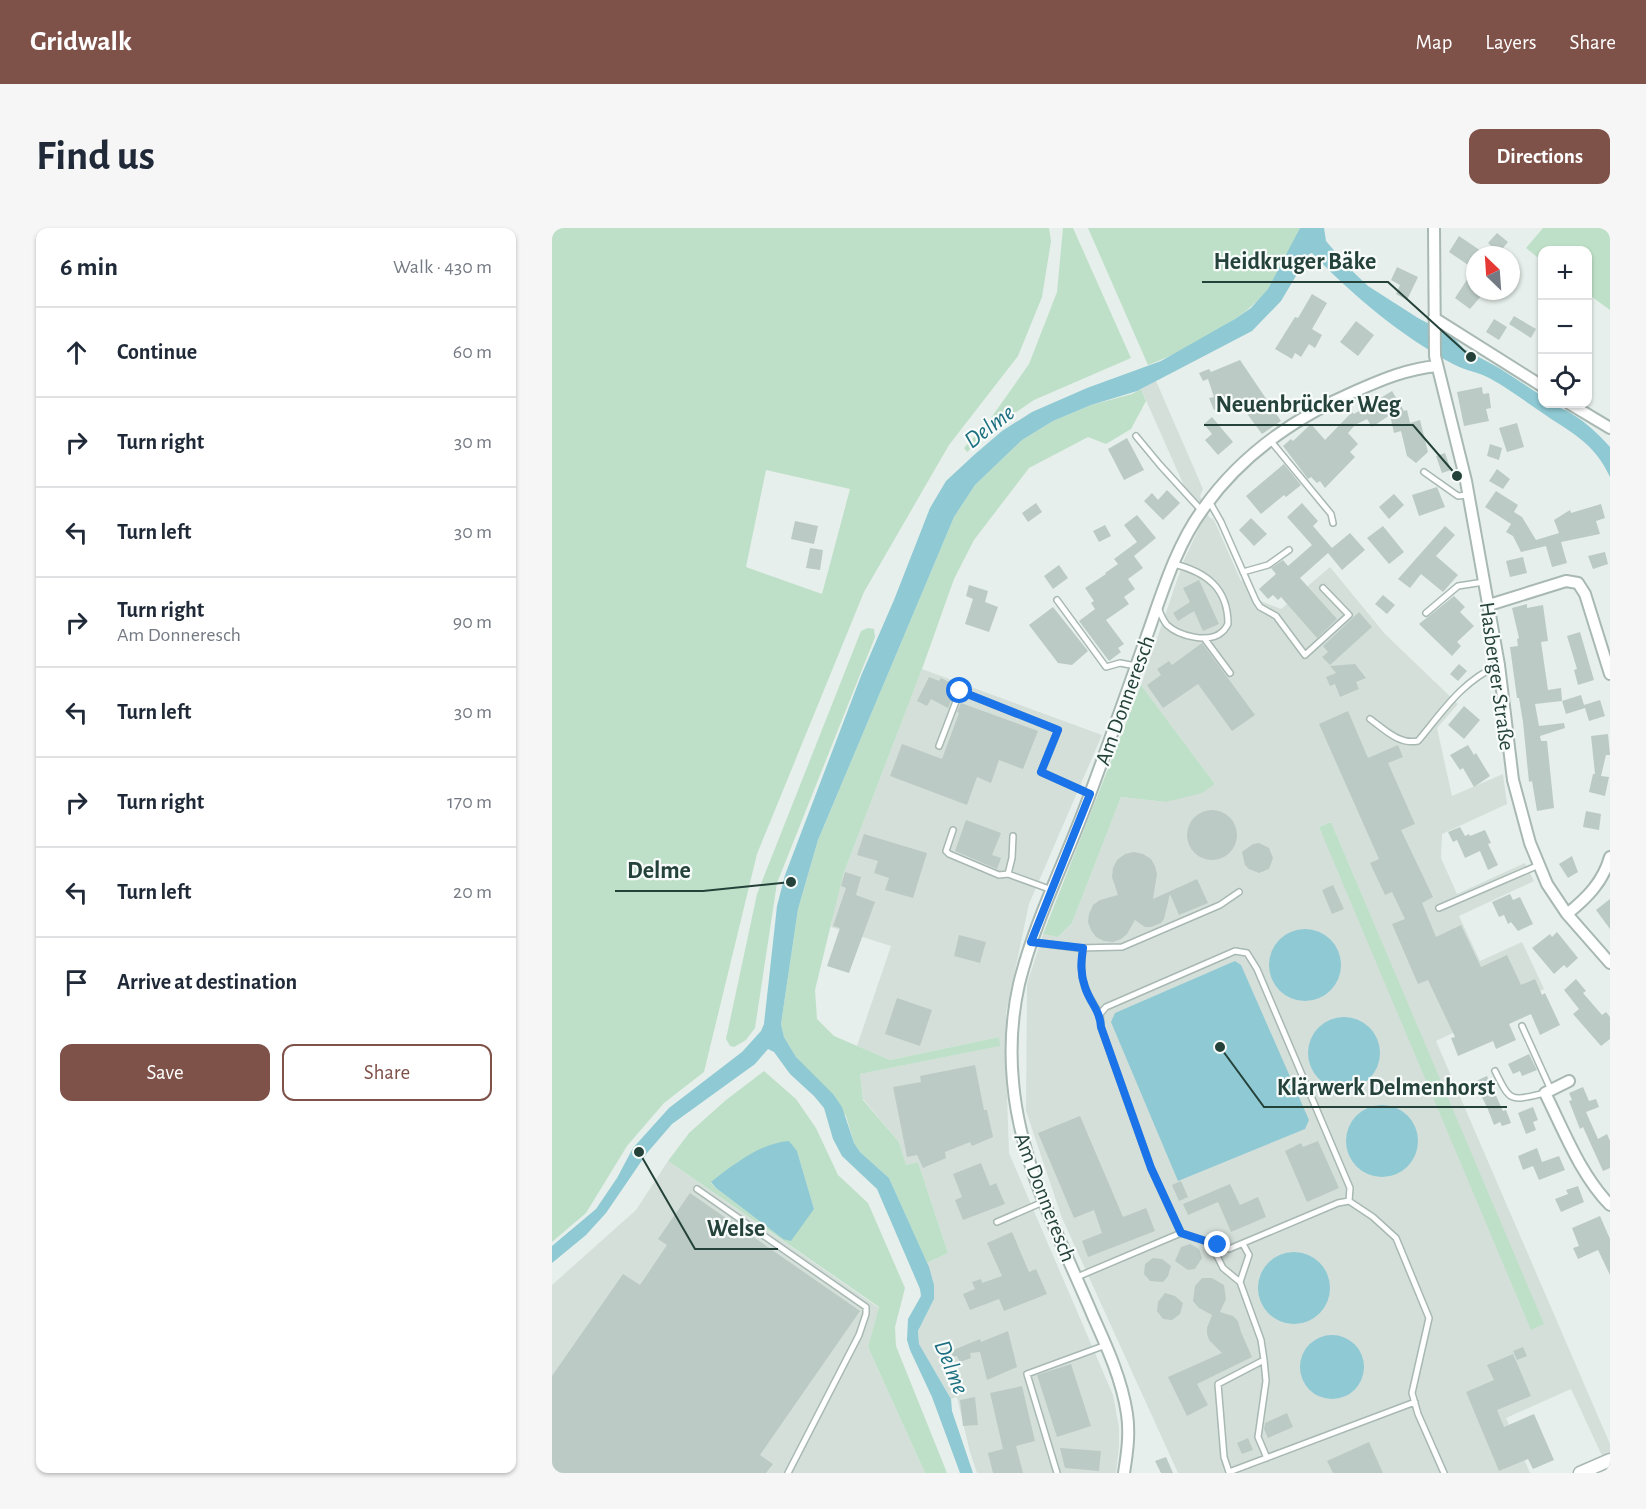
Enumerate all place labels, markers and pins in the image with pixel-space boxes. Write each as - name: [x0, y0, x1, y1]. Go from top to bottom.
- callout: Heidkruger Bäke: [1202, 240, 1388, 282]
- callout: Neuenbrücker Weg: [1204, 383, 1413, 425]
- callout: Delme: [615, 849, 703, 891]
- callout: Klärwerk Delmenhorst: [1264, 1065, 1507, 1107]
- callout: Welse: [695, 1207, 778, 1249]

